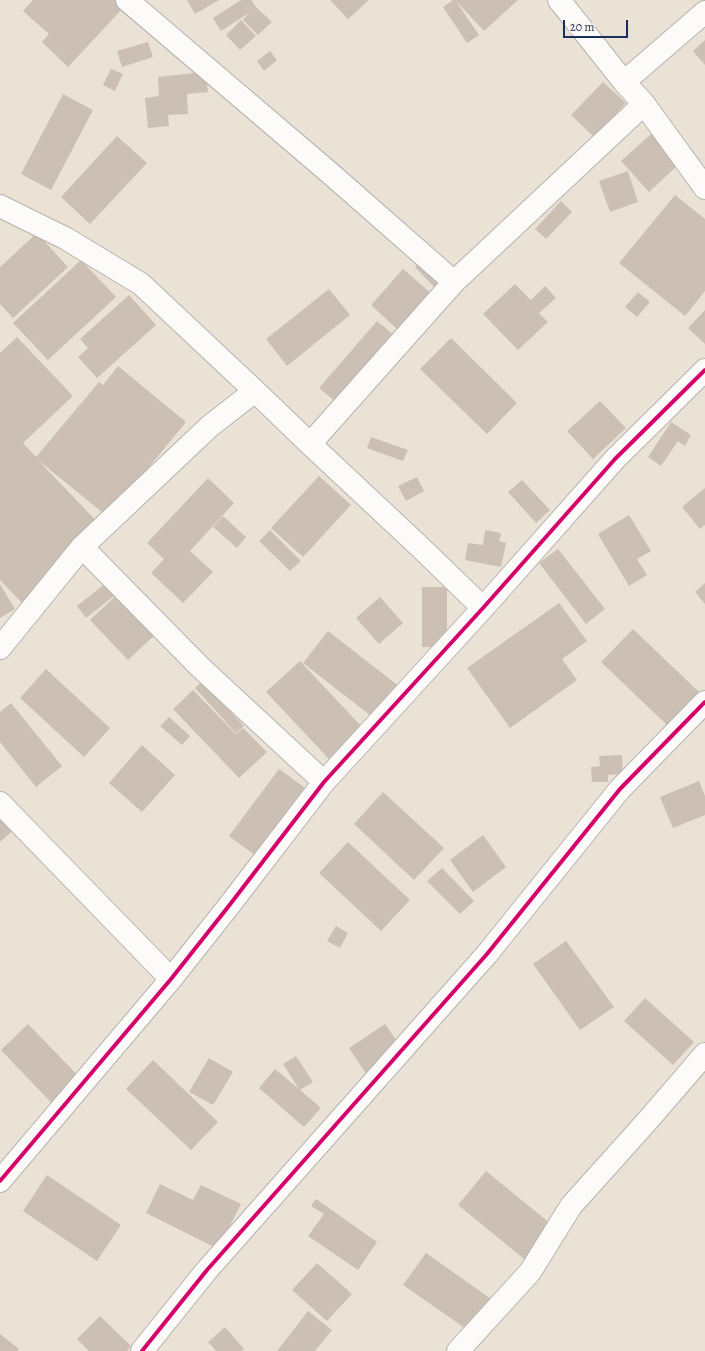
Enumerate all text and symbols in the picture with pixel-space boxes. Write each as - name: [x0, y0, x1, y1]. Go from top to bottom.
- scale bar: [565, 12, 630, 38]
- text: 20 m: [570, 19, 594, 35]

